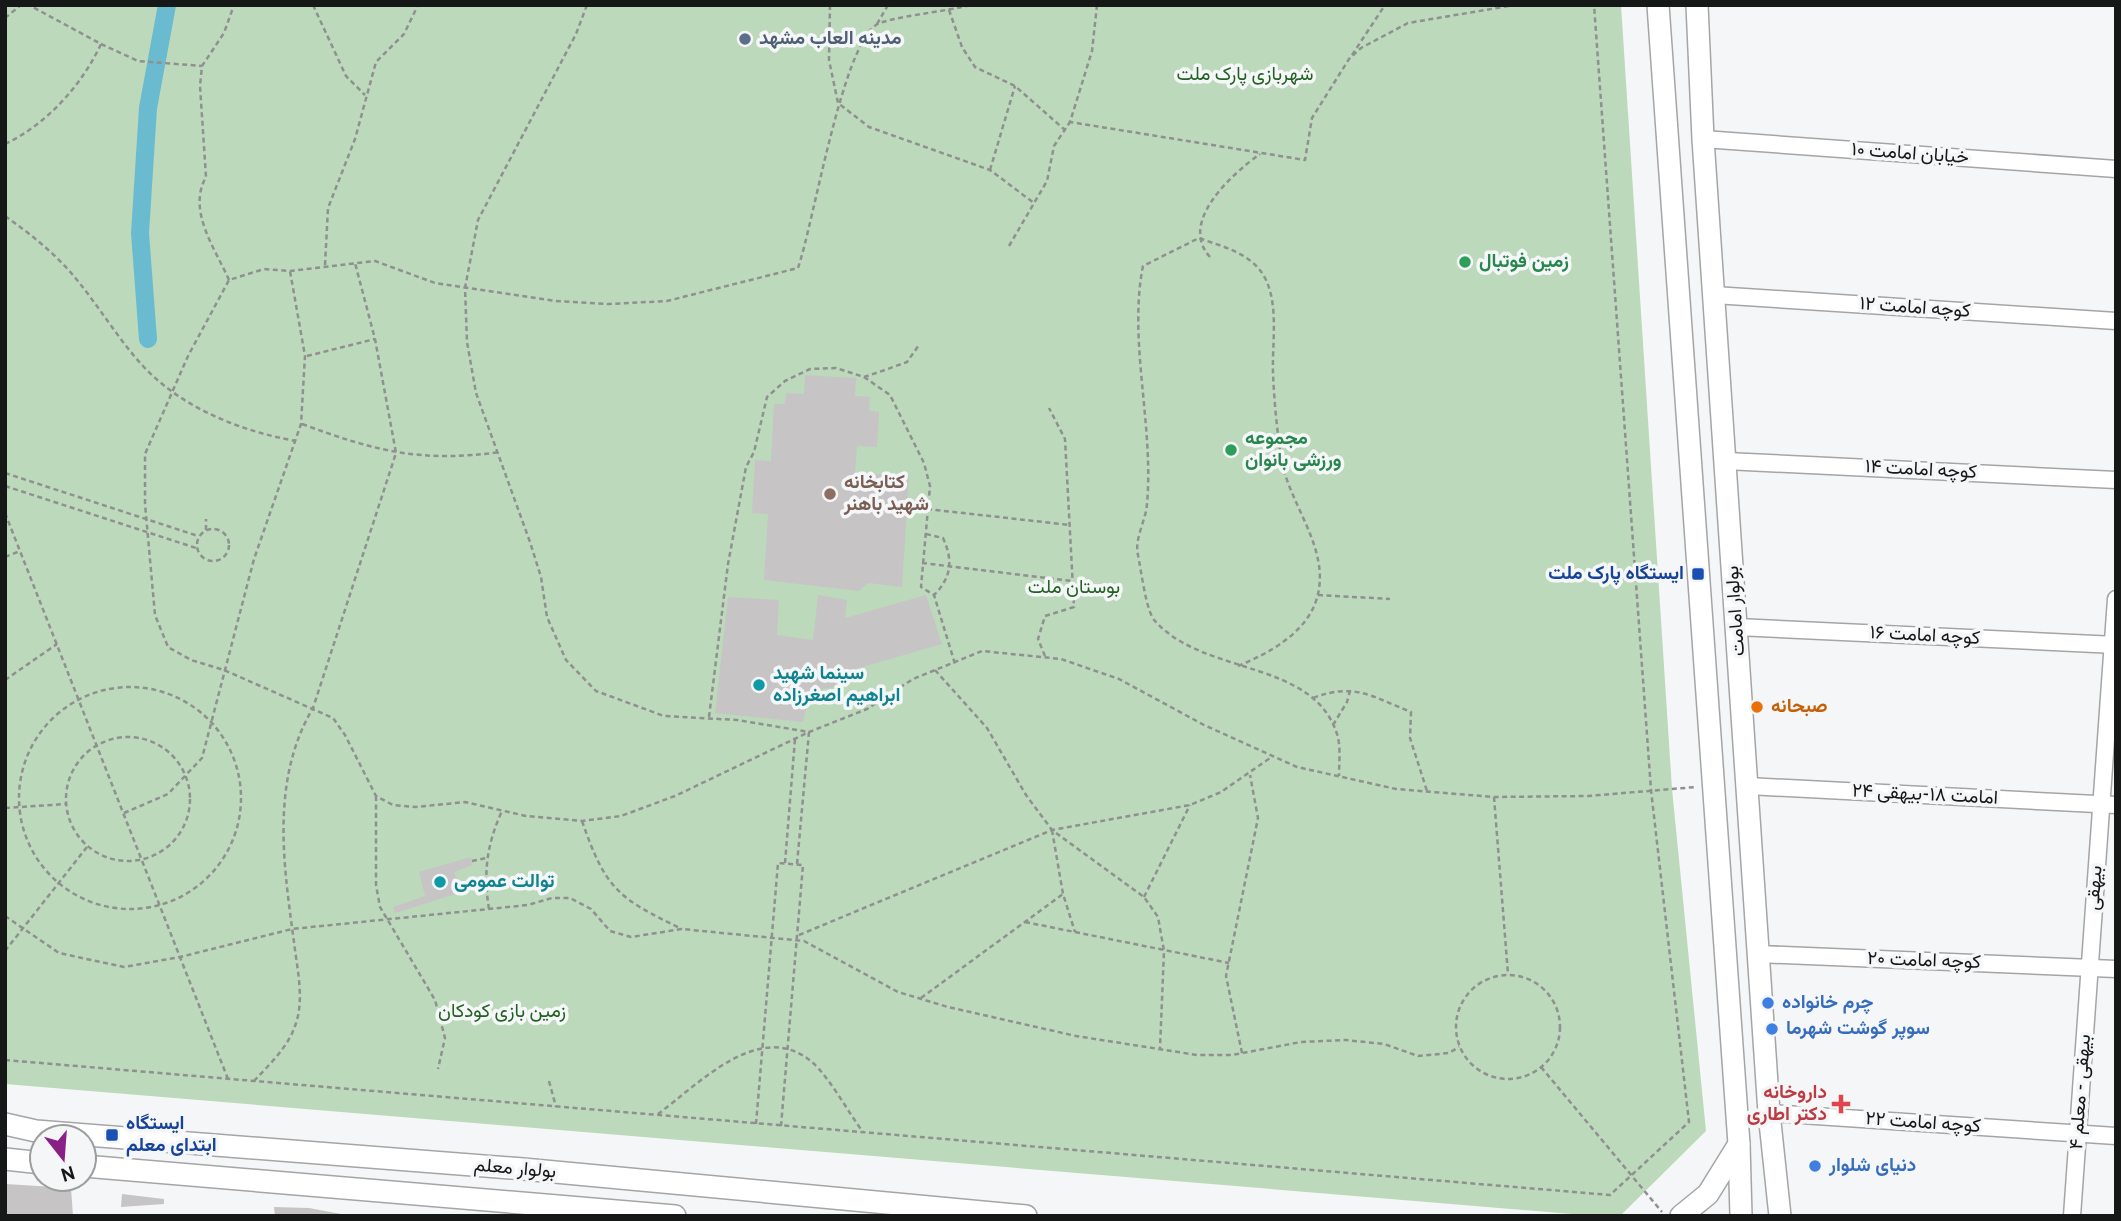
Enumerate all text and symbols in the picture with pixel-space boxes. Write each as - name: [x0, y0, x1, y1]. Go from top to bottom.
- place label: مدينه العاب مشهد: [759, 27, 902, 51]
- marker: مدينه العاب مشهد: [737, 31, 753, 47]
- park label: شهربازی پارک ملت: [1177, 63, 1313, 87]
- street label: خیابان امامت ۱۰: [1850, 138, 1970, 170]
- place label: زمین فوتبال: [1479, 250, 1569, 274]
- marker: زمین فوتبال: [1457, 254, 1473, 270]
- street label: کوچه امامت ۱۲: [1859, 292, 1971, 324]
- place label: مجموعه ورزشی بانوان: [1245, 427, 1342, 473]
- marker: مجموعه ورزشی بانوان: [1223, 442, 1239, 458]
- street label: کوچه امامت ۱۴: [1864, 455, 1978, 485]
- place label: کتابخانه شهید باهنر: [843, 471, 929, 517]
- marker: کتابخانه شهید باهنر: [822, 486, 838, 502]
- place label: ایستگاه پارک ملت: [1548, 562, 1684, 586]
- street label: بولوار امامت: [1721, 565, 1751, 657]
- marker: ایستگاه پارک ملت: [1690, 566, 1706, 582]
- park label: بوستان ملت: [1028, 576, 1120, 600]
- street label: کوچه امامت ۱۶: [1869, 621, 1981, 651]
- place label: سینما شهید ابراهیم اصغرزاده: [773, 662, 900, 708]
- marker: سینما شهید ابراهیم اصغرزاده: [751, 677, 767, 693]
- place label: صبحانه: [1771, 695, 1828, 719]
- marker: صبحانه: [1749, 699, 1765, 715]
- street label: امامت ۱۸-بیهقی ۲۴: [1851, 779, 1999, 811]
- street label: بیهقی: [2081, 865, 2109, 911]
- place label: توالت عمومی: [454, 870, 555, 894]
- marker: توالت عمومی: [432, 874, 448, 890]
- street label: کوچه امامت ۲۰: [1867, 947, 1981, 975]
- place label: چرم خانواده: [1782, 991, 1873, 1015]
- marker: چرم خانواده: [1760, 995, 1776, 1011]
- park label: زمین بازی کودکان: [438, 1000, 566, 1024]
- place label: سوپر گوشت شهرما: [1786, 1017, 1930, 1041]
- marker: سوپر گوشت شهرما: [1764, 1021, 1780, 1037]
- street label: بیهقی - معلم ۴: [2065, 1033, 2097, 1151]
- place label: داروخانه دکتر اطاری: [1747, 1081, 1827, 1127]
- marker: داروخانه دکتر اطاری: [1833, 1096, 1849, 1112]
- street label: کوچه امامت ۲۲: [1865, 1107, 1981, 1139]
- place label: ایستگاه ابتدای معلم: [126, 1112, 217, 1158]
- north arrow: [28, 1123, 98, 1193]
- marker: ایستگاه ابتدای معلم: [104, 1127, 120, 1143]
- street label: بولوار معلم: [473, 1153, 557, 1185]
- place label: دنیای شلوار: [1828, 1154, 1916, 1178]
- marker: دنیای شلوار: [1807, 1158, 1823, 1174]
- text: N: [57, 1159, 77, 1186]

